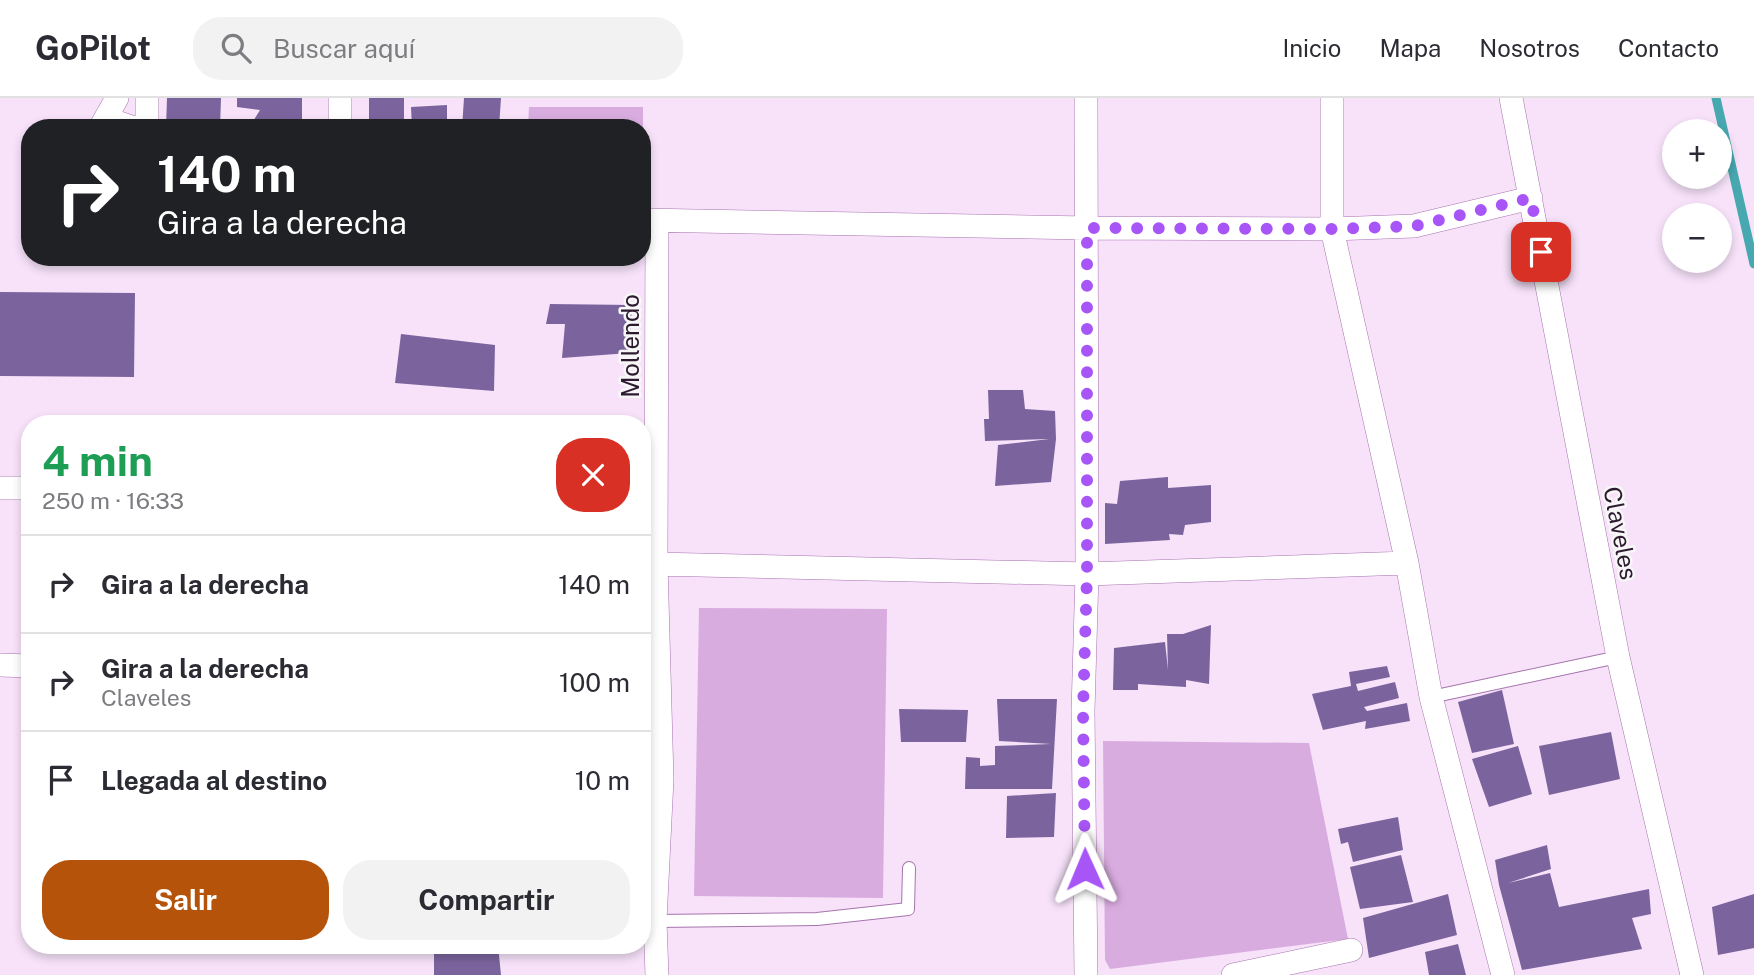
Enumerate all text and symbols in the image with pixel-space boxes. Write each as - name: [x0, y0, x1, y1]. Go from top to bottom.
- search box: [193, 17, 683, 80]
- text: GoPilot: [35, 29, 151, 67]
- icon: search: [217, 29, 255, 67]
- text: Buscar aquí: [273, 33, 415, 64]
- text: Inicio: [1282, 34, 1341, 62]
- text: Mapa: [1379, 34, 1441, 62]
- text: Nosotros: [1479, 34, 1580, 62]
- text: Contacto: [1618, 34, 1719, 62]
- map controls: [1662, 119, 1732, 273]
- button: +: [1662, 119, 1732, 189]
- text: 140 m: [157, 145, 297, 203]
- icon: right: [42, 147, 133, 238]
- button: −: [1662, 203, 1732, 273]
- text: Gira a la derecha: [157, 204, 407, 241]
- pin: [1511, 222, 1571, 282]
- icon: arrive: [1522, 233, 1560, 271]
- street label: Mollendo: [616, 294, 644, 398]
- text: 4 min: [42, 436, 153, 485]
- button: close: [556, 438, 630, 512]
- street label: Claveles: [1598, 484, 1644, 582]
- text: 250 m · 16:33: [42, 487, 184, 514]
- icon: right: [42, 565, 80, 603]
- text: Gira a la derecha: [101, 569, 309, 600]
- text: 140 m: [558, 569, 630, 600]
- text: Gira a la derecha: [101, 653, 309, 684]
- icon: right: [42, 663, 80, 701]
- text: 100 m: [559, 667, 630, 698]
- text: Claveles: [101, 684, 191, 711]
- icon: arrive: [42, 761, 80, 799]
- text: Llegada al destino: [101, 765, 327, 796]
- text: 10 m: [575, 765, 630, 796]
- position arrow: [1048, 832, 1122, 906]
- button: Salir: [42, 860, 329, 940]
- button: Compartir: [343, 860, 630, 940]

